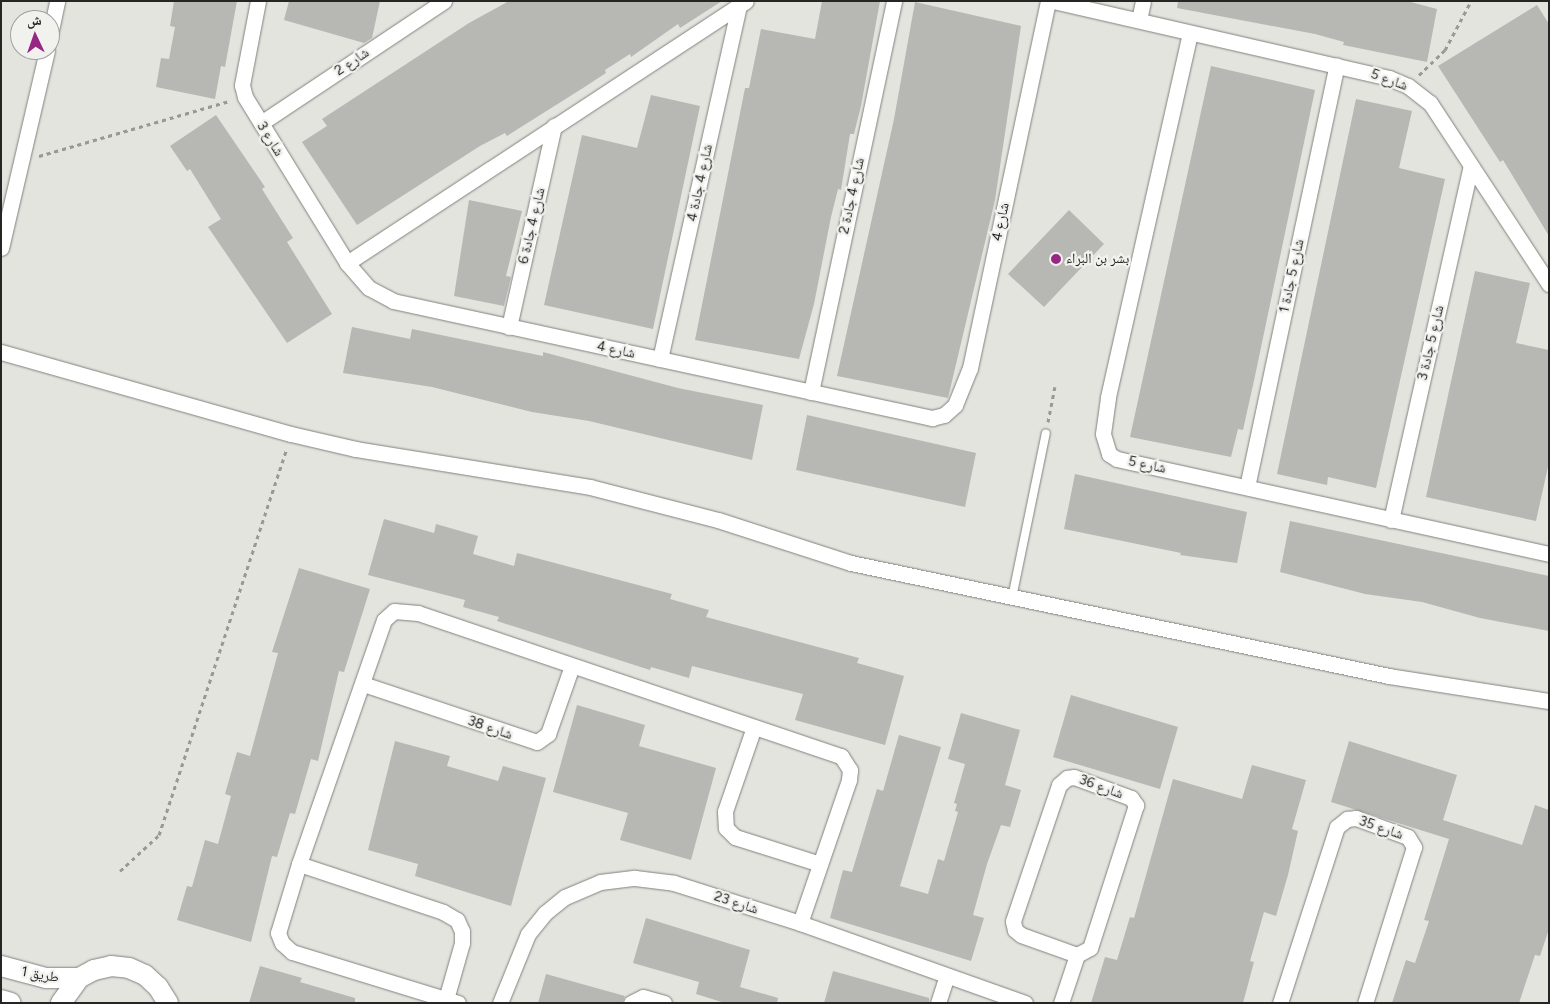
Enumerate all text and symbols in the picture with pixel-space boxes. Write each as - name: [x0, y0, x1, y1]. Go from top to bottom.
- north arrow: [10, 10, 60, 60]
- text: ش: [26, 12, 42, 29]
- street label: شارع 2: [332, 44, 372, 80]
- street label: شارع 5: [1368, 66, 1410, 94]
- street label: شارع 3: [253, 119, 287, 159]
- street label: شارع 4 جادة 4: [684, 143, 716, 223]
- street label: شارع 4 جادة 2: [836, 156, 868, 236]
- street label: شارع 4 جادة 6: [515, 186, 549, 266]
- street label: شارع 4: [989, 201, 1013, 243]
- street label: شارع 5 جادة 1: [1276, 238, 1308, 314]
- place label: بشر بن البراء: [1066, 251, 1129, 267]
- marker: بشر بن البراء: [1050, 253, 1062, 265]
- street label: شارع 5 جادة 3: [1414, 304, 1448, 382]
- street label: شارع 4: [595, 338, 637, 362]
- street label: شارع 5: [1127, 453, 1167, 477]
- street label: شارع 38: [465, 713, 515, 743]
- street label: شارع 36: [1077, 771, 1125, 803]
- street label: شارع 35: [1357, 813, 1405, 843]
- street label: شارع 23: [712, 888, 760, 918]
- street label: طريق 1: [20, 963, 60, 987]

